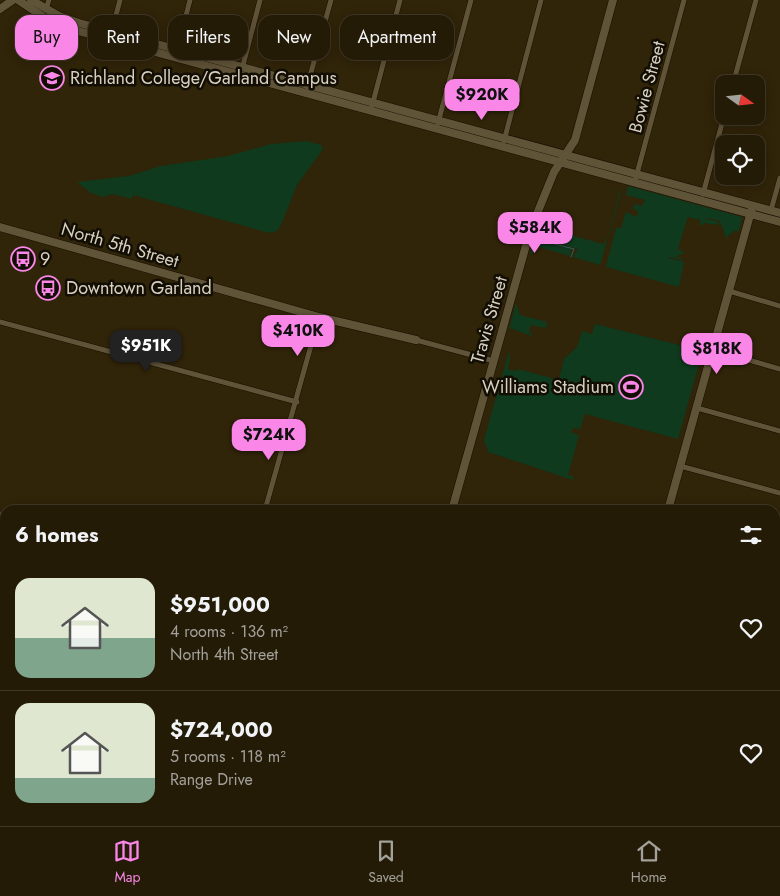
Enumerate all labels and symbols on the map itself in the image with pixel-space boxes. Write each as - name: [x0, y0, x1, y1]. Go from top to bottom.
- street label: Bowie Street: [622, 38, 672, 136]
- school or university icon: Richland College/Garland Campus: [39, 65, 65, 91]
- place label: Richland College/Garland Campus: [70, 65, 337, 91]
- north arrow: [715, 75, 765, 125]
- pin: $920K: [447, 78, 517, 121]
- pin: $584K: [500, 212, 570, 254]
- street label: North 5th Street: [58, 216, 183, 274]
- bus stop icon: 9: [10, 246, 36, 272]
- place label: 9: [40, 246, 50, 272]
- street label: Travis Street: [464, 273, 514, 367]
- bus stop icon: Downtown Garland: [35, 275, 61, 301]
- place label: Downtown Garland: [66, 275, 212, 301]
- pin: $410K: [263, 314, 333, 357]
- pin: $951K: [111, 330, 181, 372]
- pin: $818K: [682, 332, 752, 375]
- place label: Williams Stadium: [482, 374, 614, 400]
- sports icon: Williams Stadium: [618, 374, 644, 400]
- pin: $724K: [234, 418, 304, 461]

